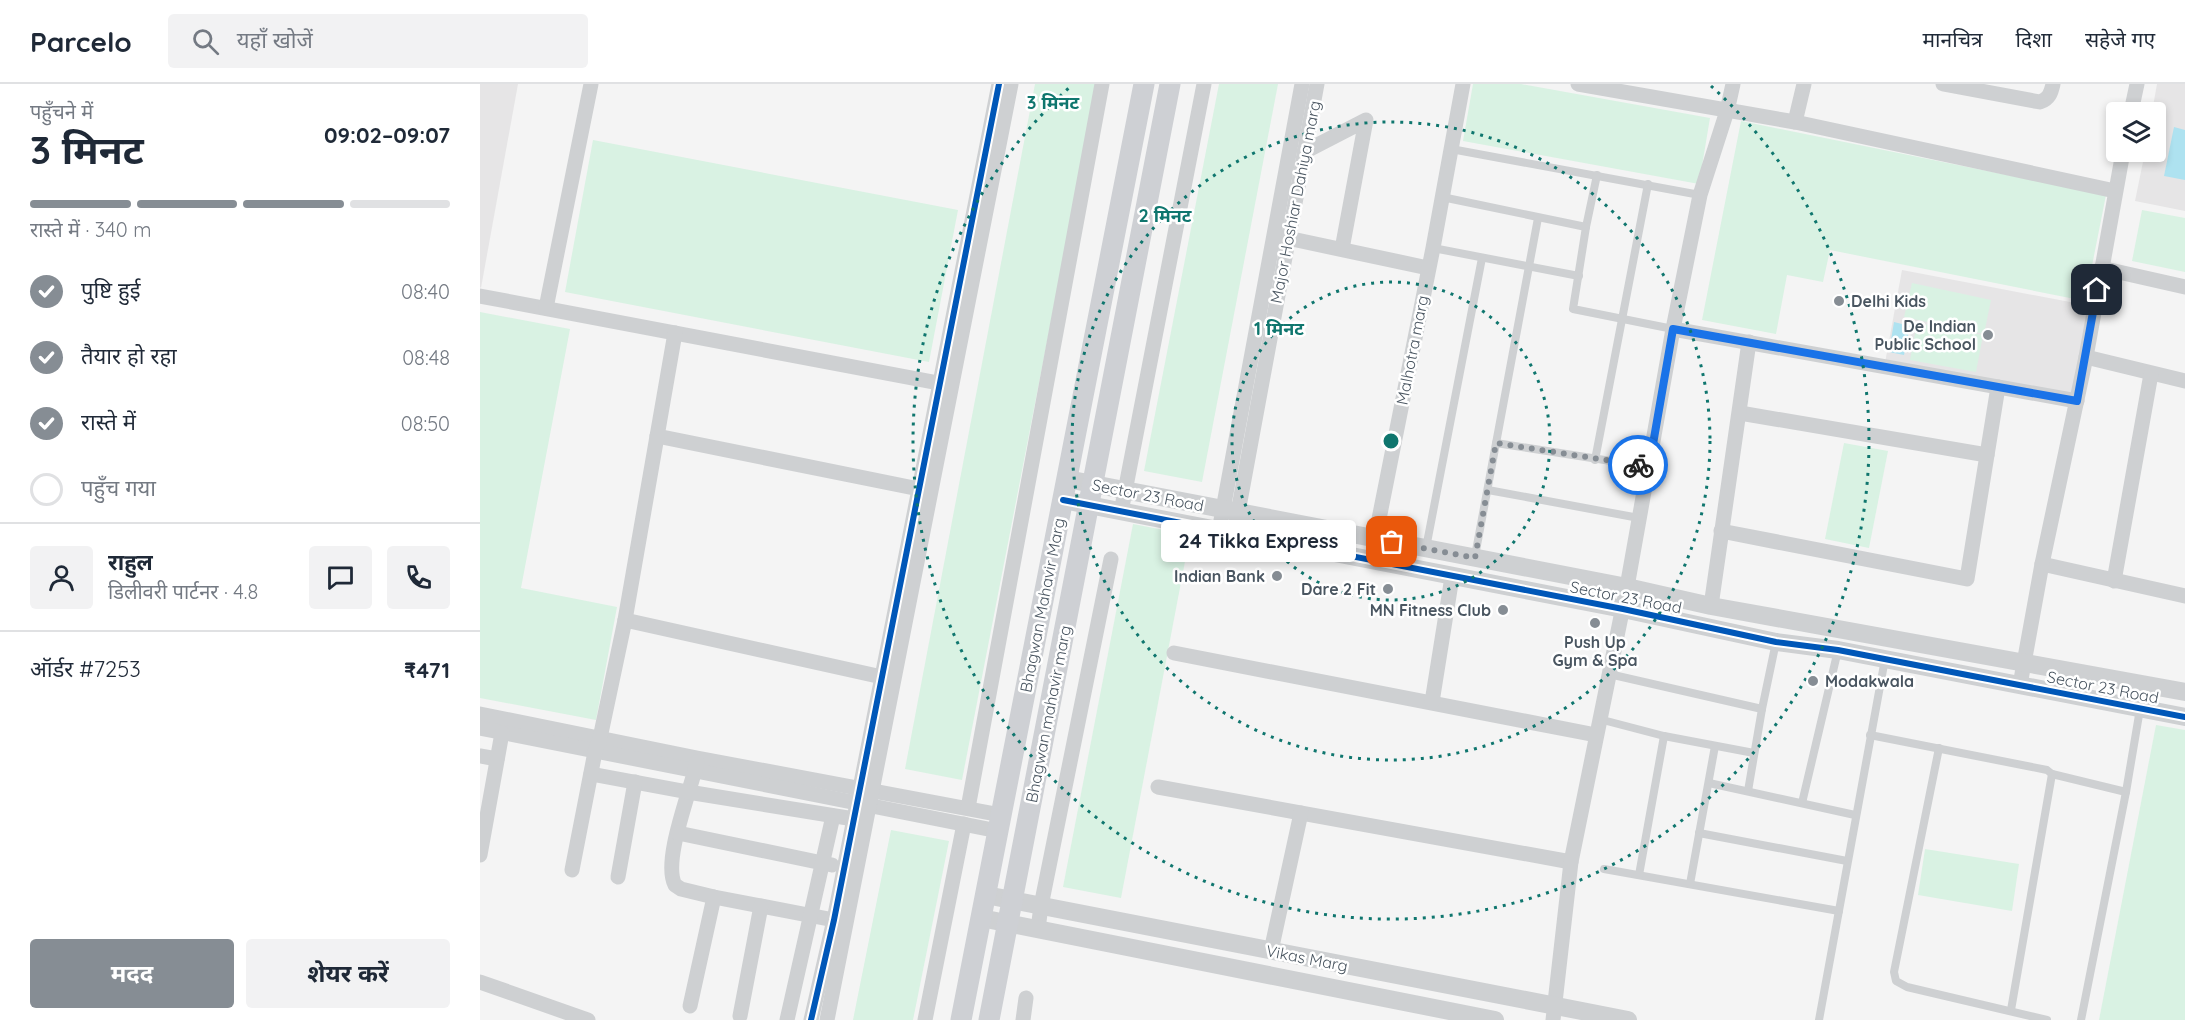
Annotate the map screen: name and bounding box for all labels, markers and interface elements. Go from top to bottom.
search box [168,14,588,68]
text: Parcelo [30,24,132,59]
icon: search [189,25,222,58]
text: यहाँ खोजें [237,26,313,54]
text: मानचित्र [1923,26,1983,52]
text: दिशा [2016,26,2052,52]
text: सहेजे गए [2085,26,2155,52]
text: 3 मिनट [1027,91,1080,114]
text: पहुँचने में [30,99,93,124]
street label: Major Hoshiar Dahiya marg [1266,99,1324,305]
map controls [2106,102,2166,162]
button: layers [2106,102,2166,162]
text: 09:02–09:07 [324,121,450,149]
text: 3 मिनट [30,125,144,174]
text: 2 मिनट [1138,204,1192,227]
text: रास्ते में · 340 m [30,217,151,242]
pin [2071,264,2122,315]
icon: home [2080,273,2113,306]
icon: check [30,275,63,308]
text: पुष्टि हुई [81,276,141,304]
text: 08:40 [401,279,450,304]
place label: Delhi Kids [1851,291,1926,311]
street label: Malhotra marg [1392,294,1432,406]
marker: Delhi Kids [1832,294,1846,308]
place label: De Indian Public School [1875,316,1976,354]
text: 1 मिनट [1254,317,1304,340]
marker: De Indian Public School [1981,328,1995,342]
icon: check [30,341,63,374]
text: तैयार हो रहा [81,342,177,370]
text: 08:48 [402,345,450,370]
icon: check [30,407,63,440]
text: रास्ते में [81,408,136,436]
text: 08:50 [401,411,450,436]
centre of rings [1381,431,1401,451]
courier [1608,435,1668,495]
icon: bike [1622,449,1655,482]
text: पहुँच गया [81,474,156,502]
street label: Sector 23 Road [1091,474,1205,516]
street label: Bhagwan Mahavir Marg [1015,516,1069,694]
pin [1366,516,1417,567]
callout: 24 Tikka Express [1161,521,1356,563]
icon: bag [1375,525,1408,558]
text: 24 Tikka Express [1179,528,1338,553]
button: person [30,546,93,609]
button: chat [309,546,372,609]
button: phone [387,546,450,609]
text: राहुल [108,548,153,576]
place label: Indian Bank [1174,566,1265,586]
marker: Indian Bank [1270,569,1284,583]
street label: Sector 23 Road [1569,576,1683,618]
text: डिलीवरी पार्टनर · 4.8 [108,579,258,604]
place label: Dare 2 Fit [1301,579,1376,599]
marker: Dare 2 Fit [1381,582,1395,596]
place label: MN Fitness Club [1370,600,1491,620]
marker: MN Fitness Club [1496,603,1510,617]
marker: Push Up Gym & Spa [1588,616,1602,630]
street label: Bhagwan mahavir marg [1021,624,1075,804]
place label: Push Up Gym & Spa [1552,632,1638,670]
text: ऑर्डर #7253 [30,655,141,683]
text: ₹471 [404,656,450,684]
street label: Sector 23 Road [2046,666,2160,708]
place label: Modakwala [1825,671,1914,691]
marker: Modakwala [1806,674,1820,688]
button: मदद [30,939,234,1008]
button: शेयर करें [246,939,450,1008]
street label: Vikas Marg [1264,940,1350,976]

